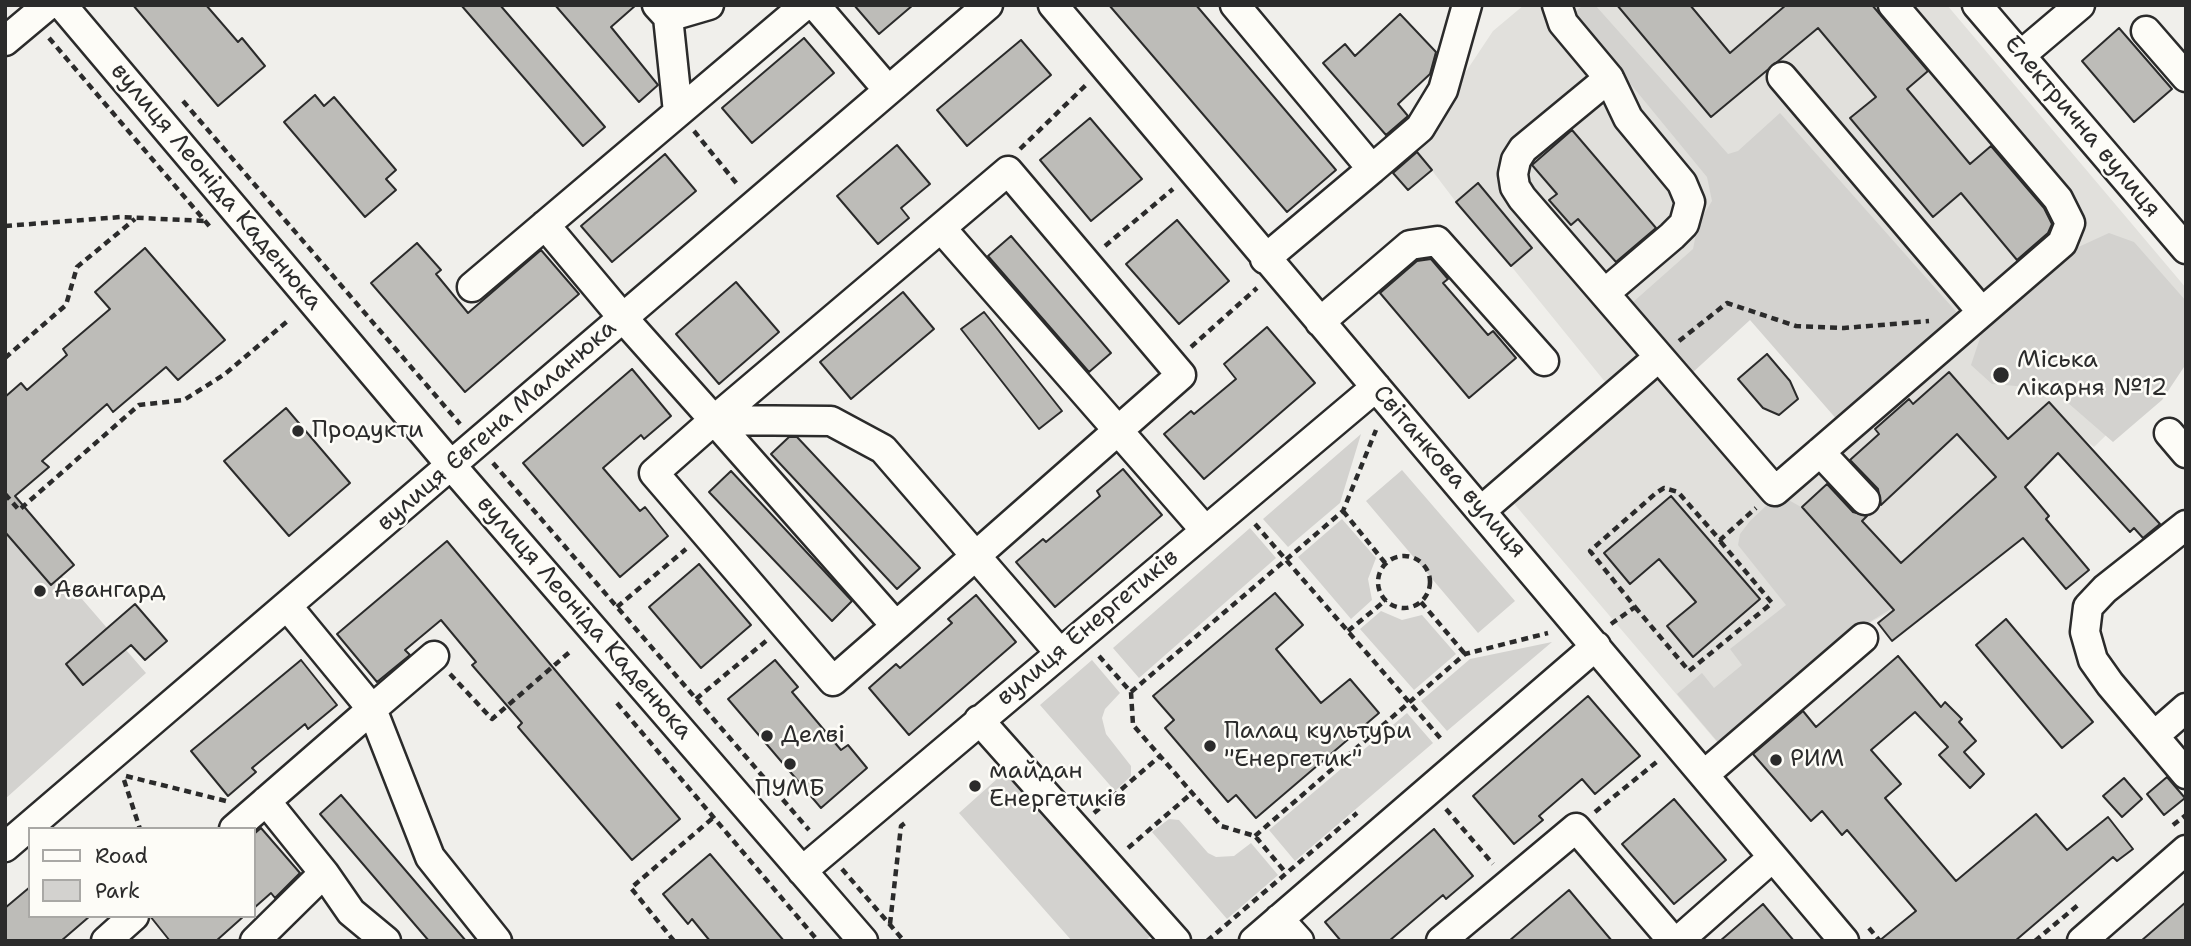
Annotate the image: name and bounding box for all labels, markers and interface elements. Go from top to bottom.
street label: Електрична вулиця [1998,30,2166,224]
street label: вулиця Леоніда Каденюка [104,57,328,317]
street label: вулиця Євгена Маланюка [371,314,623,538]
place label: Міська лікарня №12 [2017,347,2168,403]
marker: Міська лікарня №12 [1991,365,2011,385]
street label: Світанкова вулиця [1366,380,1532,564]
place label: Продукти [312,417,424,445]
marker: Продукти [290,423,306,439]
street label: вулиця Леоніда Каденюка [470,490,698,746]
street label: вулиця Енергетиків [991,543,1185,713]
place label: Авангард [54,577,166,605]
marker: Авангард [32,583,48,599]
place label: Палац культури "Енергетик" [1224,718,1412,774]
place label: Делві [781,722,845,750]
marker: Делві [759,728,775,744]
marker: Палац культури "Енергетик" [1202,738,1218,754]
place label: РИМ [1790,746,1844,774]
marker: РИМ [1768,752,1784,768]
marker: ПУМБ [782,756,798,772]
place label: майдан Енергетиків [989,758,1126,814]
place label: ПУМБ [755,776,825,804]
marker: майдан Енергетиків [967,778,983,794]
legend [28,827,256,918]
text: Road [95,842,148,870]
text: Park [95,877,140,905]

